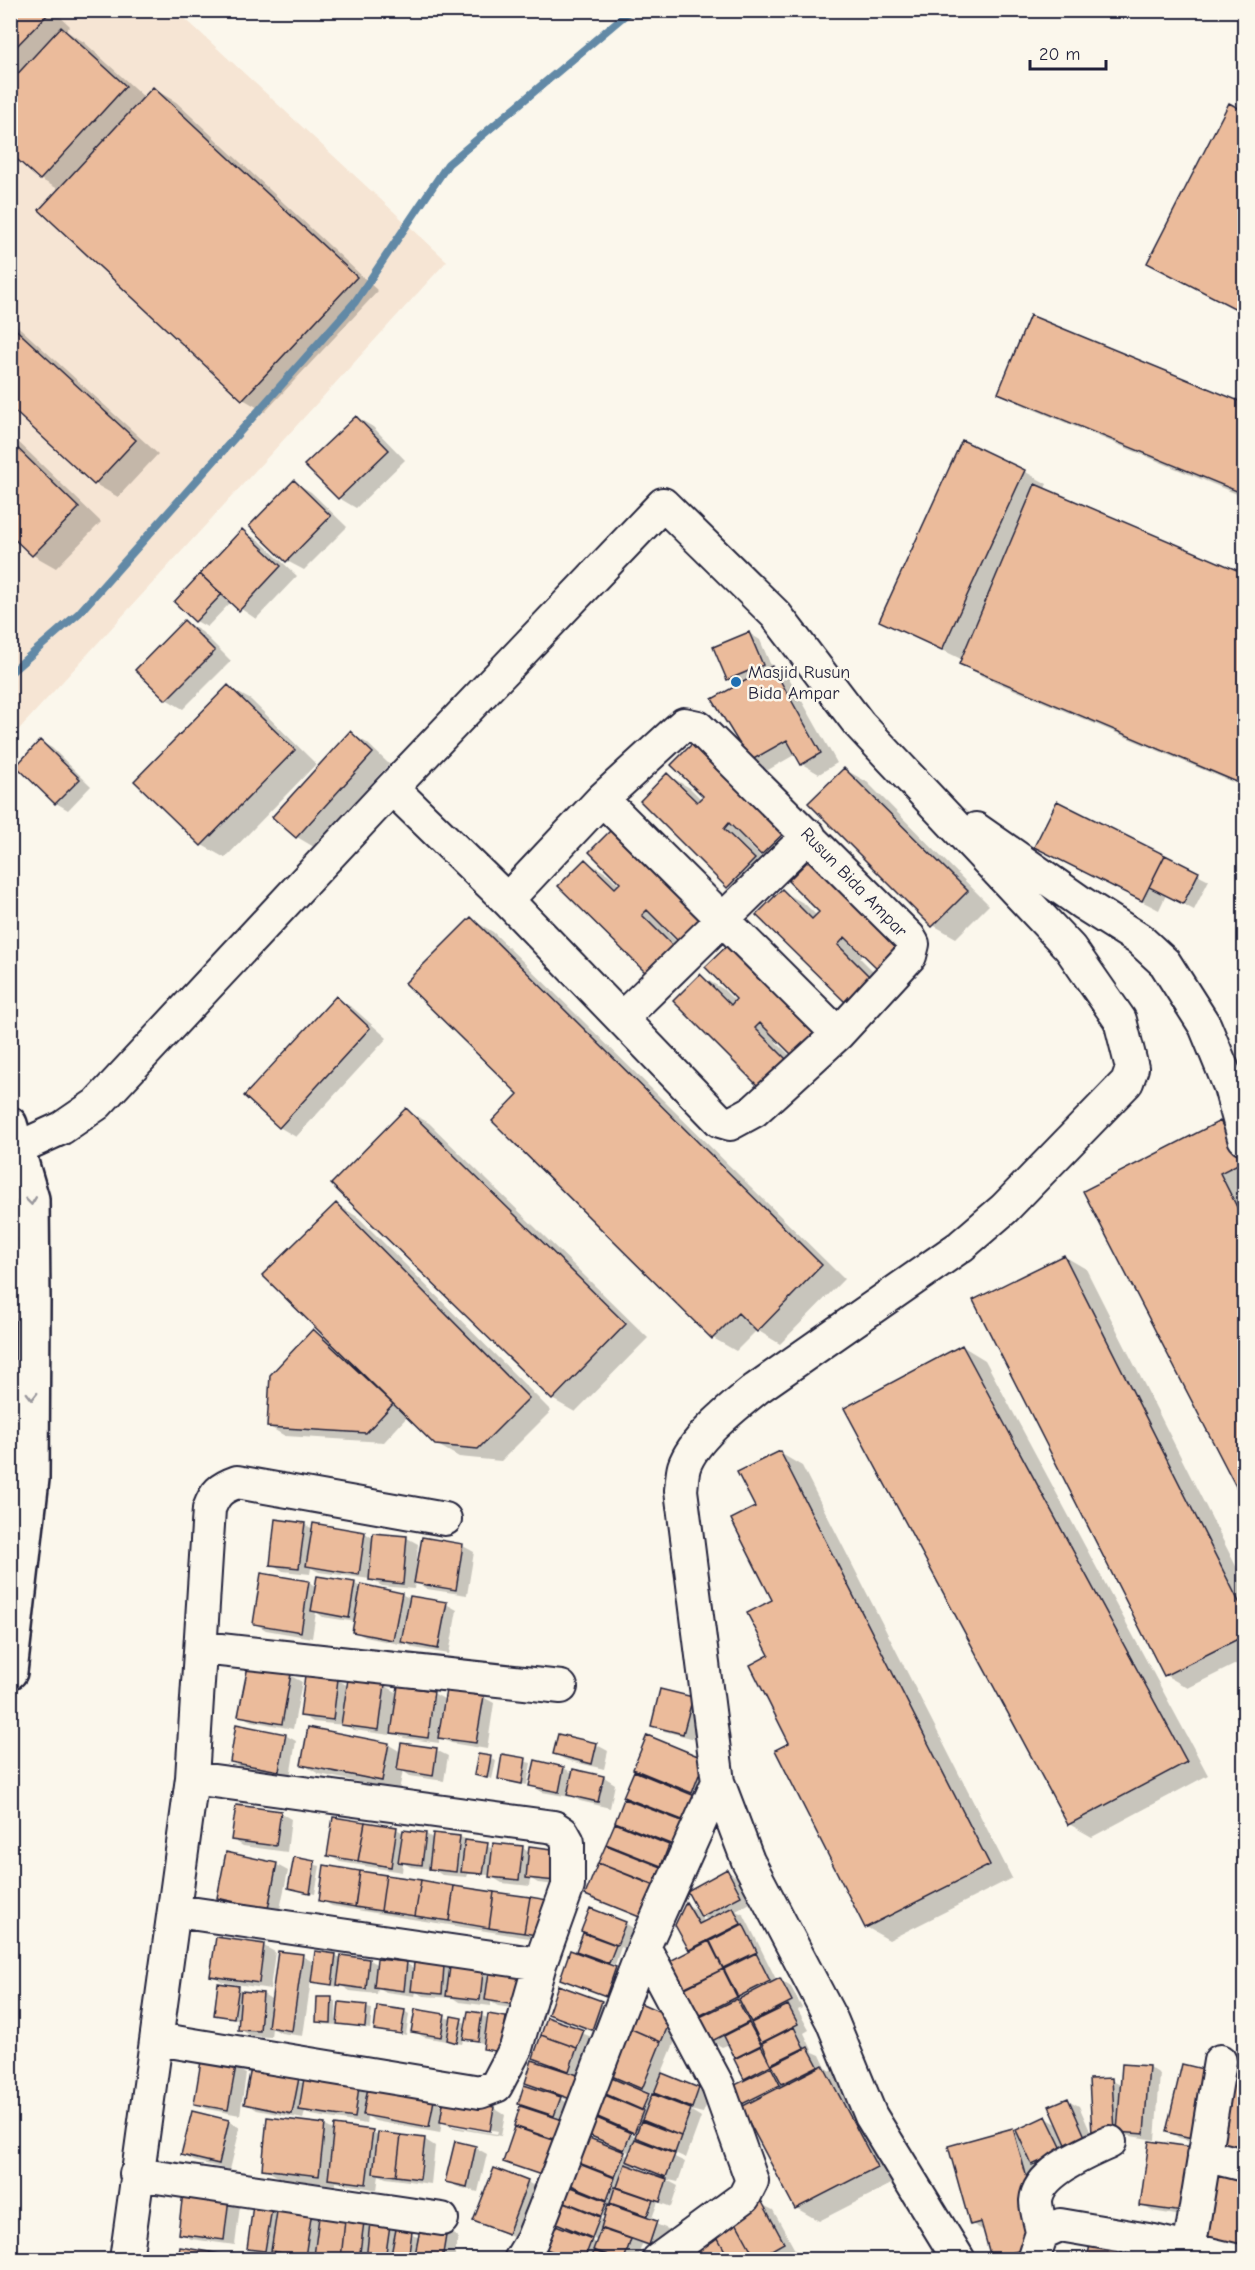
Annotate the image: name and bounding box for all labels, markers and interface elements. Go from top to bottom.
scale bar [1030,33,1106,71]
text: 20 m [1039,44,1080,65]
place label: Masjid Rusun Bida Ampar [748,662,850,704]
marker: Masjid Rusun Bida Ampar [729,675,743,689]
street label: Rusun Bida Ampar [796,823,912,942]
one-way arrow [24,1196,37,1205]
one-way arrow [26,1391,38,1400]

